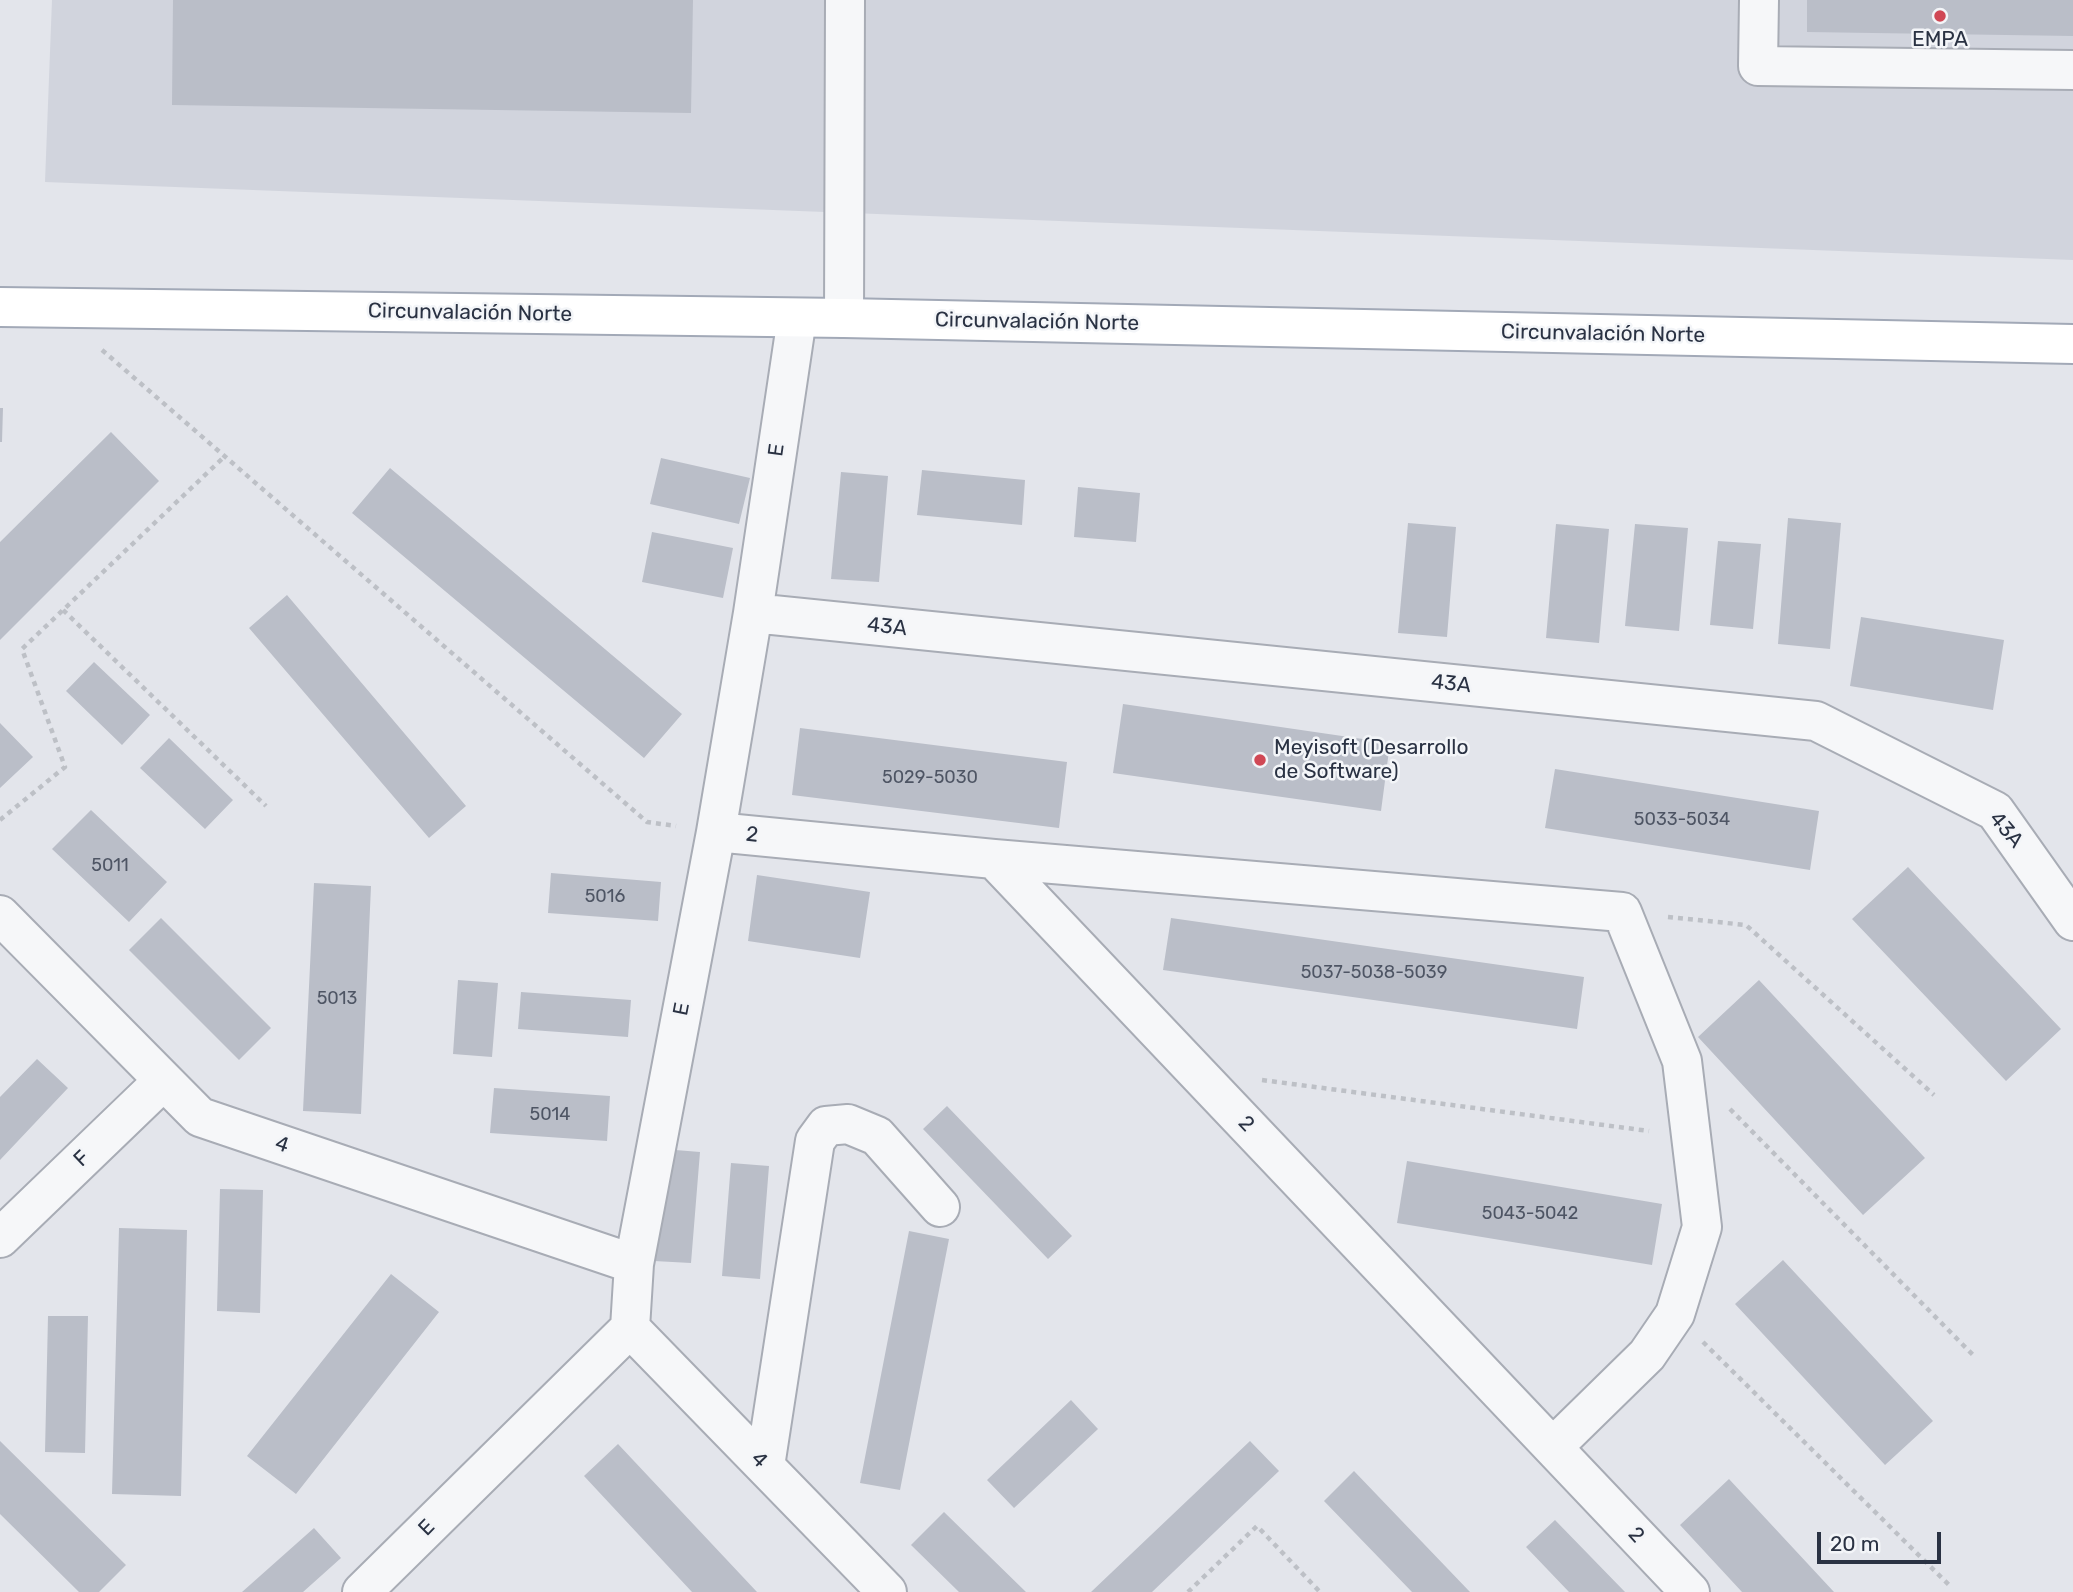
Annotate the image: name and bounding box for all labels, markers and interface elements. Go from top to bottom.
marker: EMPA [1932,8,1948,24]
place label: EMPA [1912,27,1968,53]
street label: Circunvalación Norte [368,299,572,327]
street label: Circunvalación Norte [935,308,1139,336]
street label: Circunvalación Norte [1501,320,1705,348]
street label: E [764,442,790,458]
street label: 43A [866,612,908,642]
street label: 43A [1430,669,1472,699]
place label: Meyisoft (Desarrollo de Software) [1274,735,1468,785]
marker: Meyisoft (Desarrollo de Software) [1252,752,1268,768]
house number: 5029-5030 [882,767,978,789]
street label: 43A [1984,807,2028,853]
house number: 5033-5034 [1634,809,1730,831]
street label: 2 [745,822,759,848]
house number: 5011 [91,855,129,877]
house number: 5016 [585,886,625,908]
house number: 5037-5038-5039 [1301,962,1447,984]
house number: 5013 [317,988,357,1010]
street label: E [668,1000,696,1018]
house number: 5014 [529,1104,571,1126]
street label: 2 [1233,1111,1259,1137]
street label: 4 [272,1131,292,1159]
street label: F [69,1146,95,1172]
house number: 5043-5042 [1482,1203,1578,1225]
street label: 4 [745,1447,773,1473]
street label: E [414,1515,440,1541]
scale bar [1821,1518,1945,1562]
street label: 2 [1623,1522,1649,1548]
text: 20 m [1830,1531,1879,1556]

